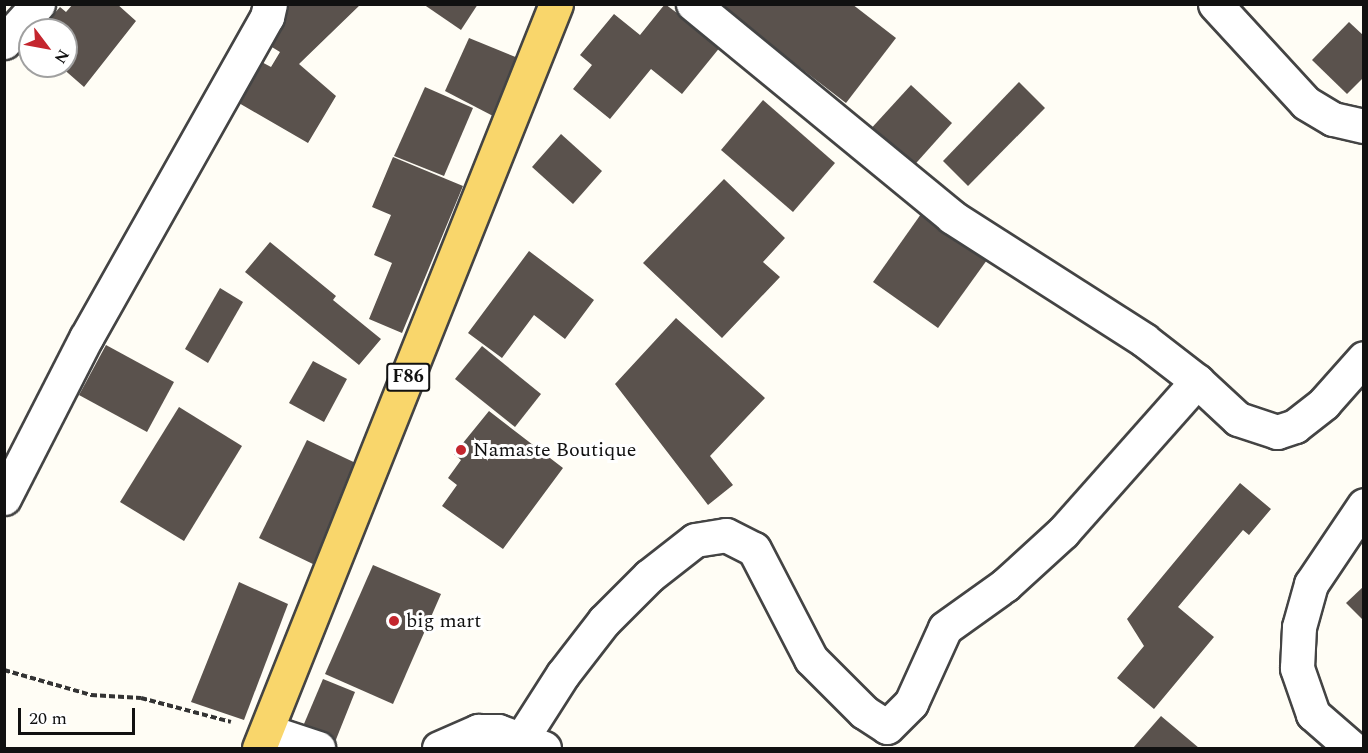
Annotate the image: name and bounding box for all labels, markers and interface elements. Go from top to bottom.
north arrow [18,18,78,78]
text: N [48,45,75,68]
road number: F86 [386,362,430,392]
place label: Namaste Boutique [473,438,636,462]
marker: Namaste Boutique [454,443,468,457]
place label: big mart [406,609,481,633]
marker: big mart [387,614,401,628]
scale bar [21,696,138,734]
text: 20 m [29,705,67,732]

